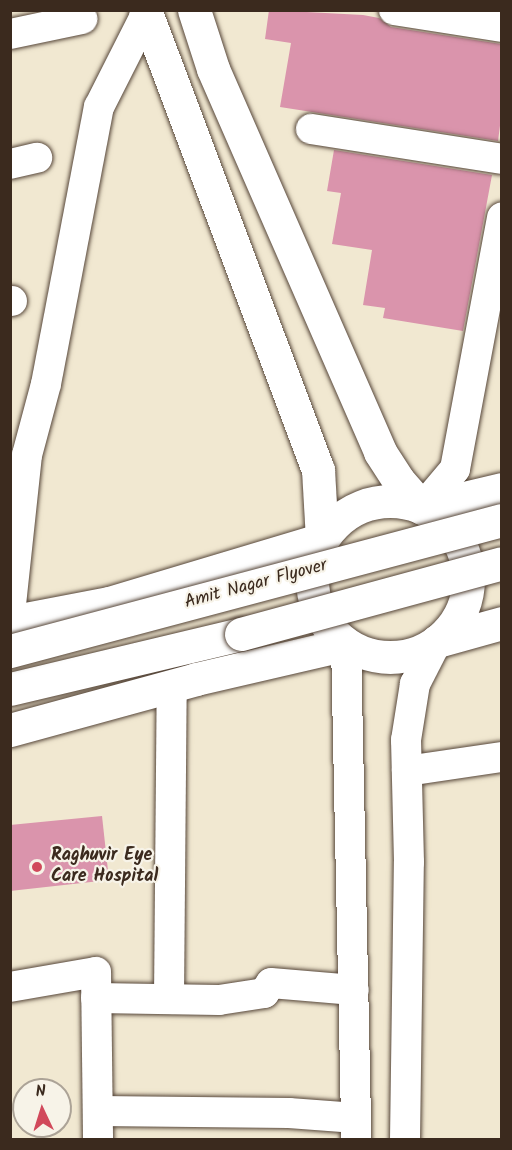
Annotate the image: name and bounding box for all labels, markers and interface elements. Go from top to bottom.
street label: Amit Nagar Flyover [182,556,330,614]
place label: Raghuvir Eye Care Hospital [51,846,158,888]
marker: Raghuvir Eye Care Hospital [28,858,46,876]
north arrow [12,1078,72,1138]
text: N [35,1079,47,1104]

